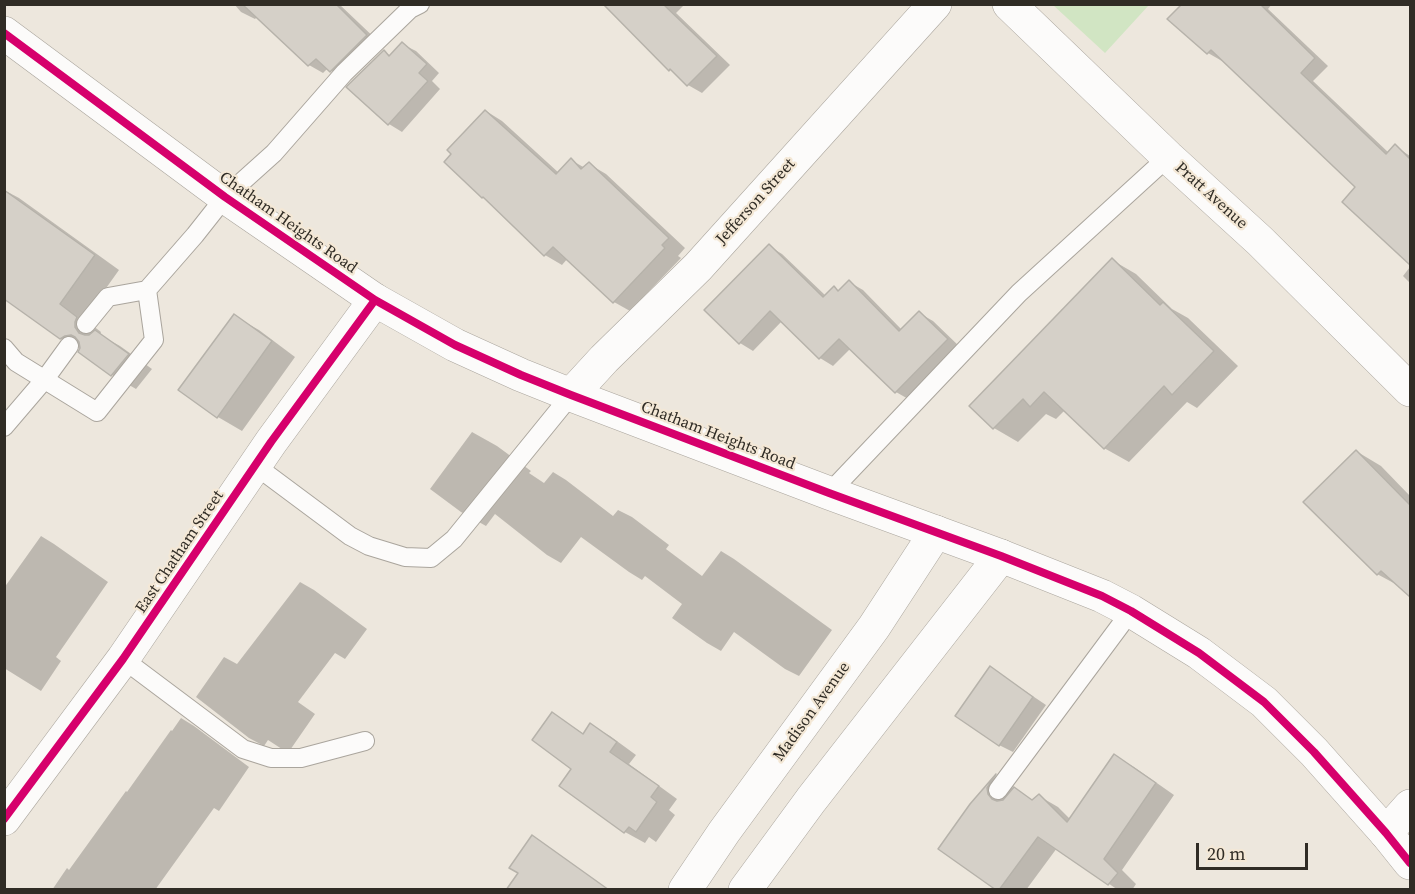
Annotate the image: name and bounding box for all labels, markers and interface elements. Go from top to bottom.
street label: Jefferson Street [712,155,800,249]
street label: Pratt Avenue [1171,158,1251,234]
street label: Chatham Heights Road [215,168,361,278]
street label: Chatham Heights Road [638,398,798,474]
street label: East Chatham Street [132,487,228,617]
street label: Madison Avenue [770,659,854,765]
scale bar [1199,831,1312,869]
text: 20 m [1207,841,1245,866]

